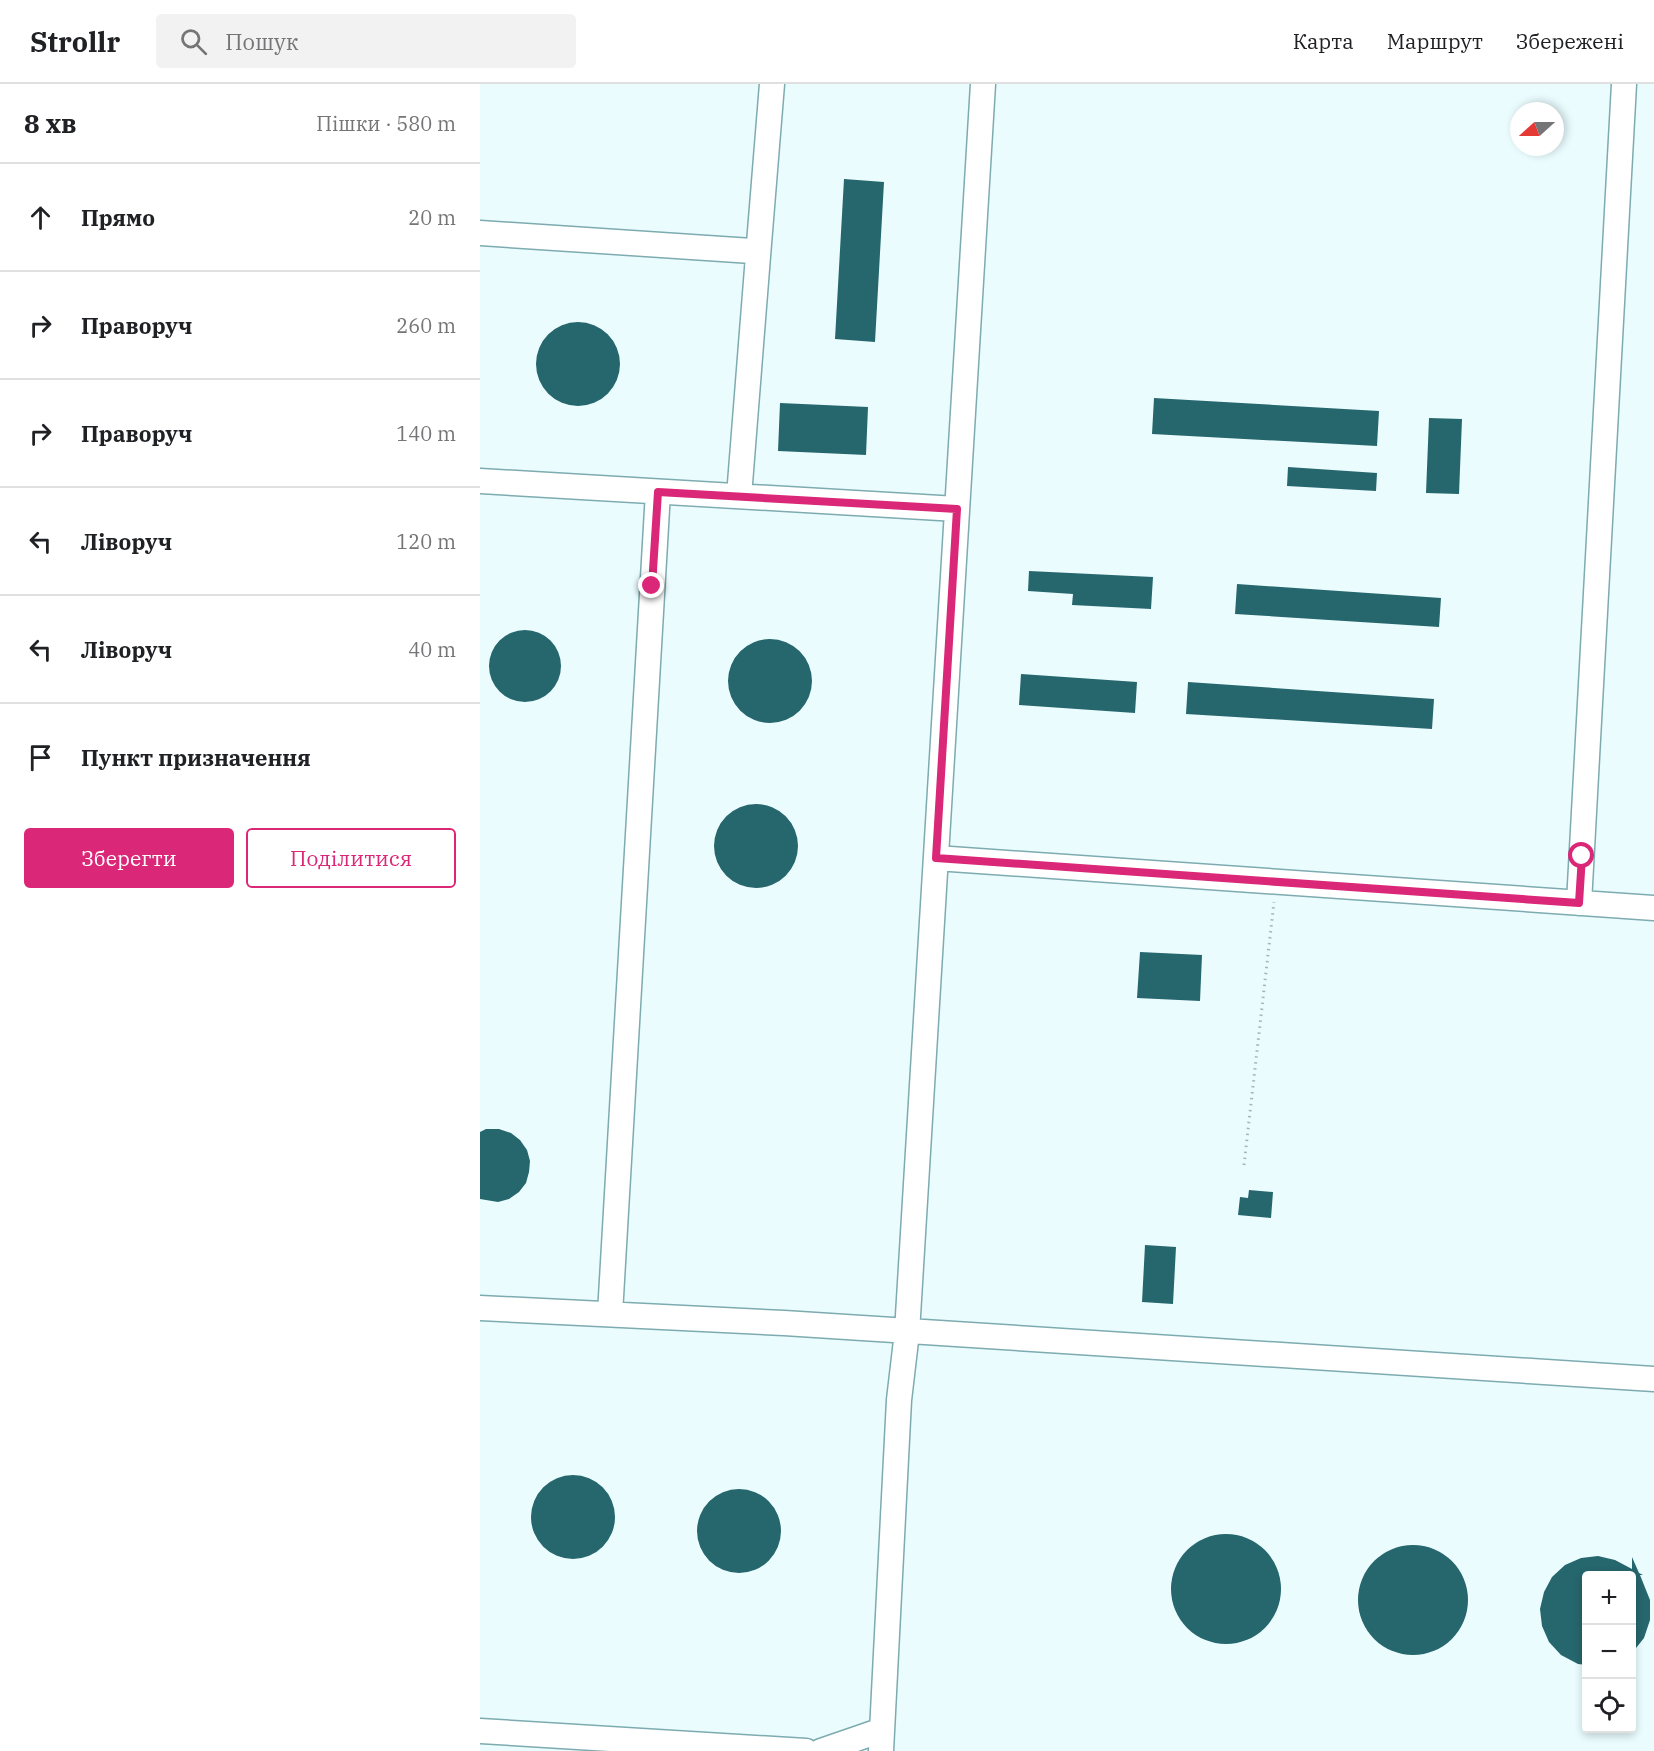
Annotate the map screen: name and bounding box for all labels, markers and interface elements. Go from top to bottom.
search box [156,14,576,68]
text: Strollr [30,23,120,60]
icon: search [177,25,210,58]
text: Пошук [225,27,299,56]
text: Карта [1293,27,1354,55]
text: Маршрут [1387,27,1483,55]
text: Збережені [1516,27,1624,55]
north arrow [1510,102,1564,156]
text: 8 хв [24,106,77,140]
text: Пішки · 580 m [316,110,456,137]
icon: ahead [24,201,57,234]
text: Прямо [81,203,155,232]
text: 20 m [408,204,456,231]
icon: right [24,309,57,342]
text: Праворуч [81,311,192,340]
text: 260 m [396,312,456,339]
icon: right [24,417,57,450]
text: Праворуч [81,419,192,448]
text: 140 m [396,420,456,447]
icon: left [24,525,57,558]
text: Ліворуч [81,527,172,556]
text: 120 m [396,528,456,555]
route end [638,572,664,598]
icon: left [24,633,57,666]
text: Ліворуч [81,635,172,664]
text: 40 m [408,636,456,663]
icon: arrive [24,741,57,774]
text: Пункт призначення [81,743,311,772]
button: Зберегти [24,828,234,888]
button: Поділитися [246,828,456,888]
route start [1568,842,1594,868]
map controls [1582,1571,1636,1733]
button: + [1582,1571,1636,1625]
button: − [1582,1625,1636,1679]
button: locate [1582,1679,1636,1733]

